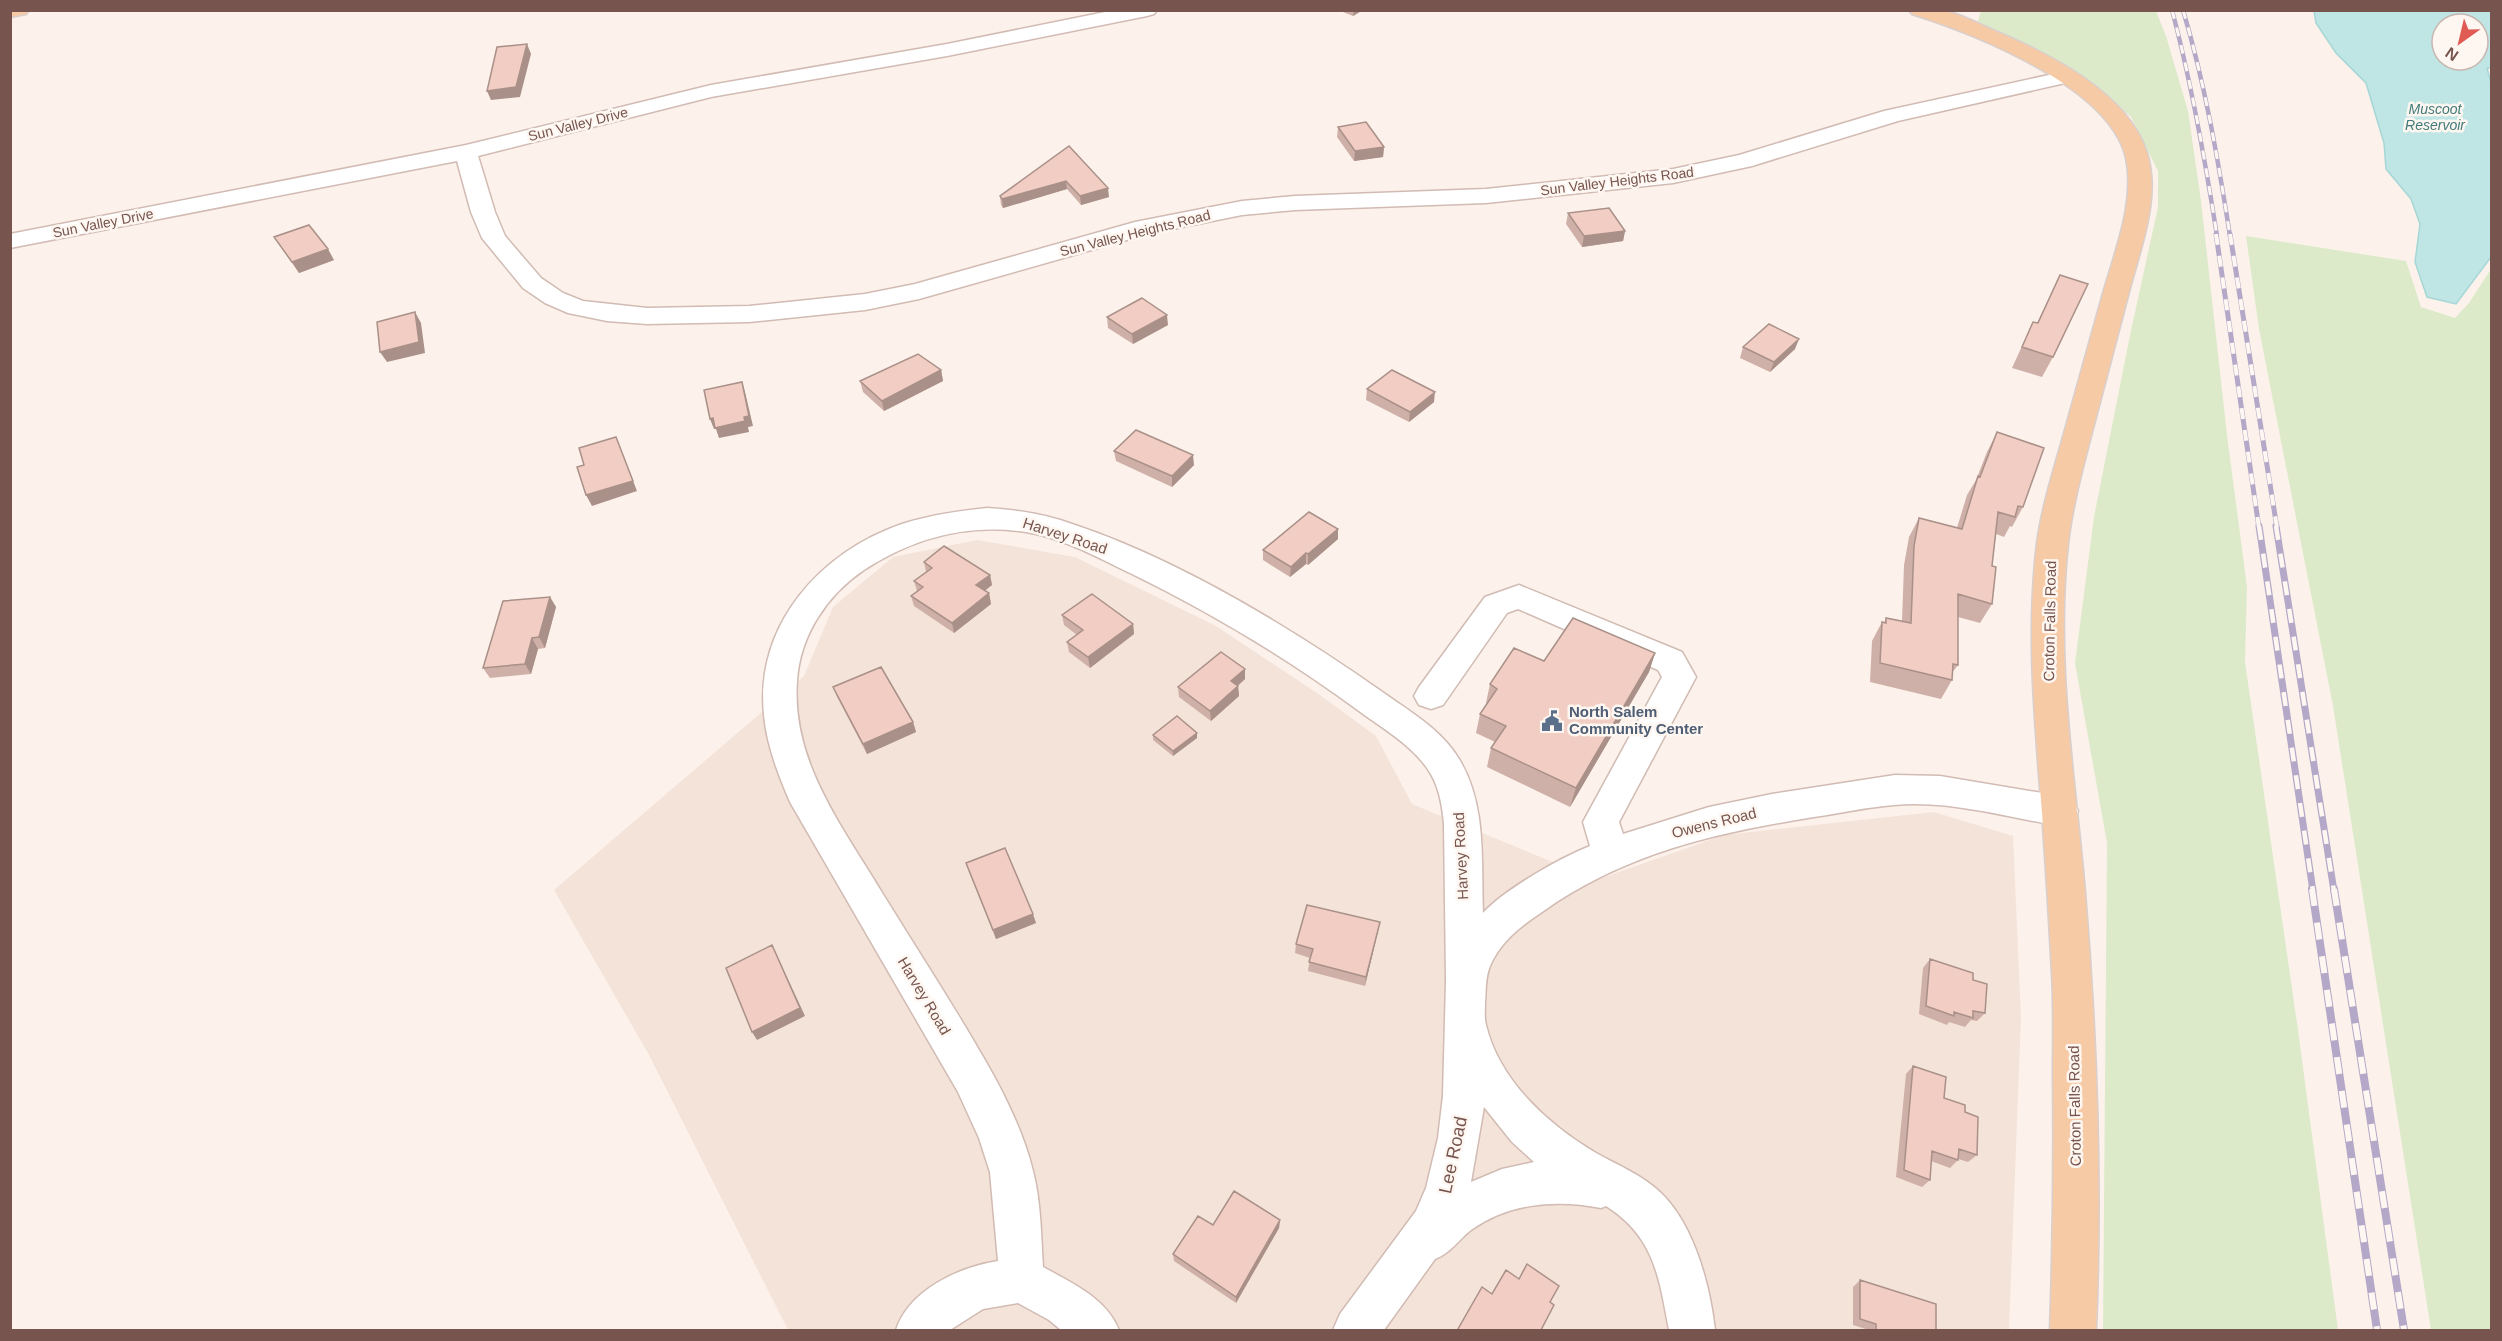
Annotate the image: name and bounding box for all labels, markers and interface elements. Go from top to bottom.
north arrow [2430,12,2490,72]
text: N [2442,44,2461,64]
water label: Muscoot Reservoir [2405,101,2466,133]
street label: Sun Valley Drive [526,104,630,144]
street label: Sun Valley Heights Road [1539,164,1695,198]
street label: Sun Valley Drive [51,205,155,241]
street label: Sun Valley Heights Road [1058,207,1212,259]
street label: Harvey Road [1021,514,1109,557]
street label: Croton Falls Road [2040,560,2059,682]
place label: North Salem Community Center [1569,703,1703,737]
public building icon: North Salem Community Center [1540,709,1564,733]
street label: Owens Road [1670,804,1758,841]
street label: Harvey Road [1450,812,1471,900]
street label: Harvey Road [895,954,954,1038]
street label: Croton Falls Road [2065,1045,2084,1167]
street label: Lee Road [1435,1115,1471,1195]

